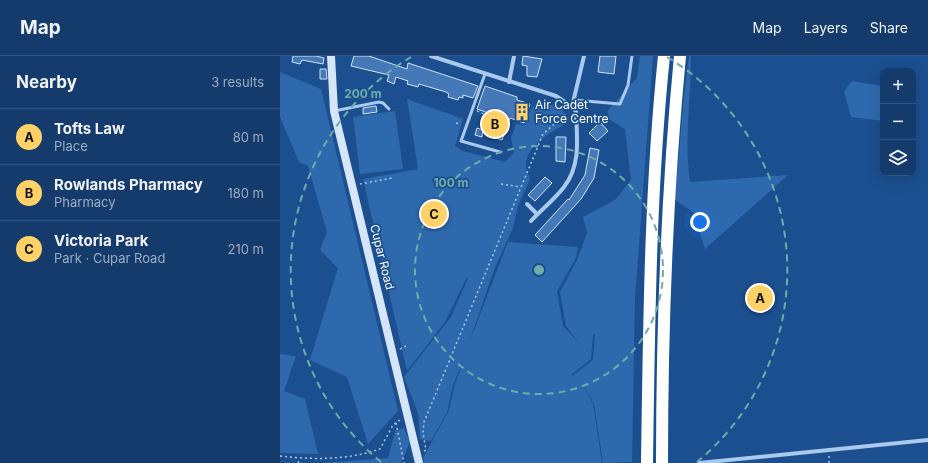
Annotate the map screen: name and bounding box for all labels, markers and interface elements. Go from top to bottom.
text: Map [20,16,61,39]
text: Map [753,19,782,36]
text: Layers [804,19,848,36]
text: Share [870,19,908,36]
map controls [880,68,916,176]
button: + [880,68,916,104]
text: Nearby [16,72,77,92]
text: 3 results [211,74,264,90]
text: 200 m [344,86,382,101]
place label: Air Cadet Force Centre [535,97,608,126]
building icon: Air Cadet Force Centre [512,102,532,122]
button: − [880,104,916,140]
pin: B [482,109,508,139]
text: Tofts Law [54,119,125,138]
text: A [24,129,34,145]
text: 80 m [233,129,264,145]
text: Place [54,138,88,154]
button: layers [880,140,916,176]
text: Rowlands Pharmacy [54,175,203,194]
text: 100 m [433,175,469,190]
text: B [25,185,33,201]
text: 180 m [227,185,264,201]
text: Pharmacy [54,194,116,210]
pin: C [421,199,447,229]
your location [690,212,710,232]
street label: Cupar Road [367,223,398,291]
text: Victoria Park [54,231,148,250]
text: C [24,241,34,257]
text: 210 m [228,241,264,257]
text: Park · Cupar Road [54,250,165,266]
centre of rings [532,263,546,277]
pin: A [747,283,773,313]

